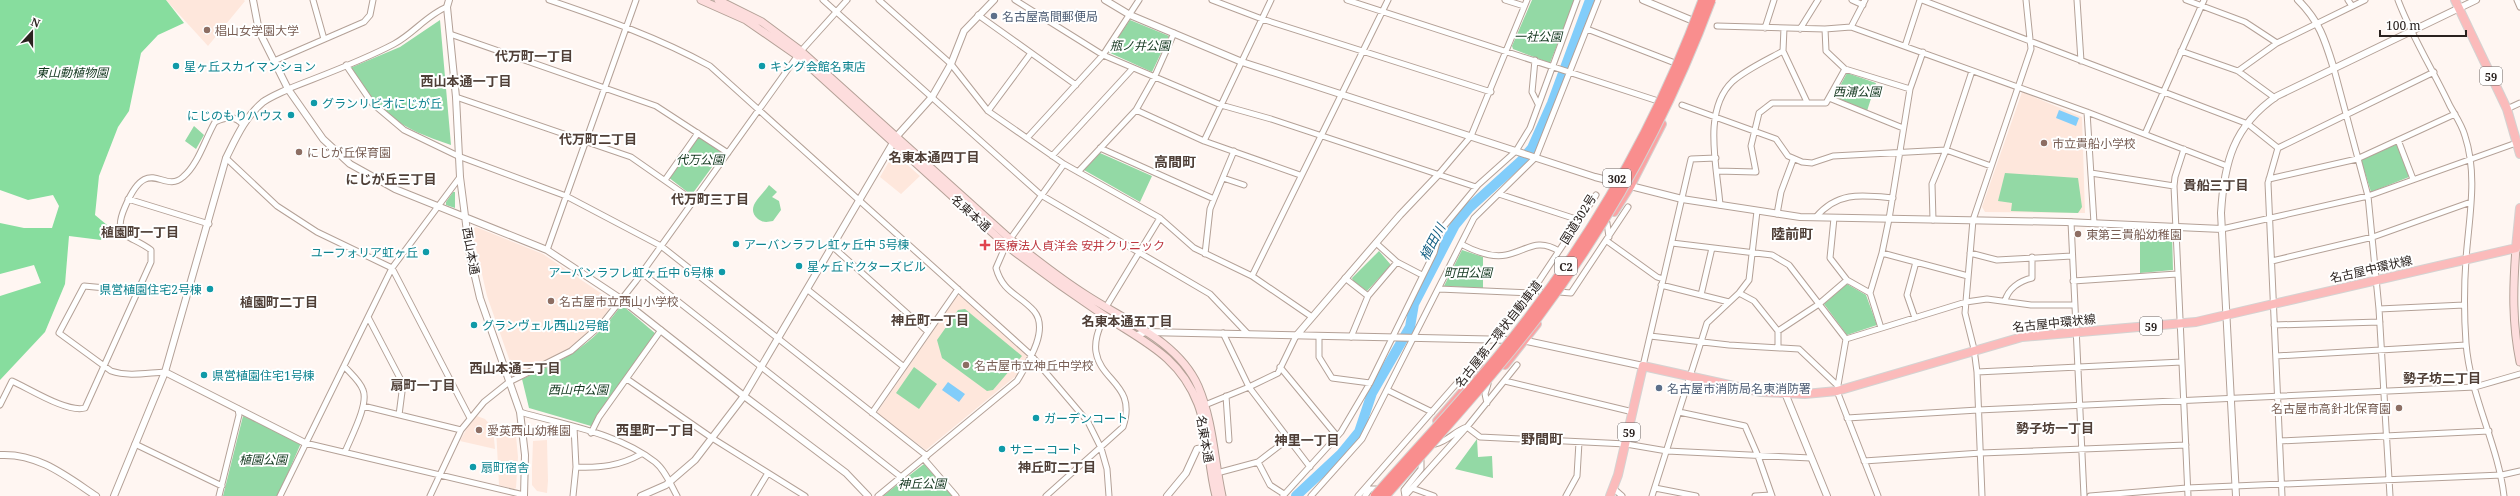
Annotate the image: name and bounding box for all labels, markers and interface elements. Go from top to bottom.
place label: 名古屋高間郵便局 [1002,8,1098,25]
marker: 名古屋高間郵便局 [989,11,999,21]
north arrow [12,12,52,52]
scale bar [2380,12,2466,38]
text: N [29,14,43,31]
text: 100 m [2386,17,2421,34]
place label: 椙山女学園大学 [215,22,299,39]
marker: 椙山女学園大学 [202,25,212,35]
park label: 一社公園 [1514,28,1564,45]
park label: 瓶ノ井公園 [1110,37,1172,54]
district label: 代万町一丁目 [495,47,573,65]
place label: 星ヶ丘スカイマンション [184,58,316,75]
place label: キング会館名東店 [770,58,866,75]
marker: 星ヶ丘スカイマンション [171,61,181,71]
marker: キング会館名東店 [757,61,767,71]
park label: 東山動植物園 [36,64,110,81]
road number: 59 [2480,67,2502,85]
district label: 西山本通一丁目 [420,72,512,90]
park label: 西浦公園 [1833,83,1883,100]
place label: グランリビオにじが丘 [322,95,442,112]
marker: グランリビオにじが丘 [309,98,319,108]
place label: にじのもりハウス [187,107,283,124]
marker: にじのもりハウス [286,110,296,120]
district label: 代万町二丁目 [559,130,637,148]
place label: 市立貴船小学校 [2052,135,2136,152]
marker: 市立貴船小学校 [2039,138,2049,148]
place label: にじが丘保育園 [307,144,391,161]
marker: にじが丘保育園 [294,147,304,157]
district label: 名東本通四丁目 [888,148,980,166]
park label: 代万公園 [676,151,726,168]
district label: 高間町 [1154,152,1196,171]
road number: 302 [1603,169,1631,187]
district label: にじが丘三丁目 [345,170,437,188]
district label: 貴船三丁目 [2183,176,2249,194]
district label: 代万町三丁目 [671,190,749,208]
street label: 名東本通 [947,191,995,235]
street label: 国道302号 [1556,191,1600,247]
water label: 植田川 [1415,219,1450,263]
district label: 植園町一丁目 [101,223,179,241]
district label: 陸前町 [1771,224,1813,243]
street label: 西山本通 [458,226,484,276]
place label: 東第三貴船幼稚園 [2086,226,2182,243]
marker: 東第三貴船幼稚園 [2073,229,2083,239]
place label: アーバンラフレ虹ヶ丘中 5号棟 [744,236,910,253]
place label: 医療法人貞洋会 安井クリニック [994,237,1165,254]
marker: アーバンラフレ虹ヶ丘中 5号棟 [731,239,741,249]
marker: 医療法人貞洋会 安井クリニック [979,239,991,251]
place label: ユーフォリア虹ヶ丘 [311,244,418,261]
marker: ユーフォリア虹ヶ丘 [421,247,431,257]
street label: 名古屋中環状線 [2328,251,2414,287]
road number: C2 [1555,257,1577,275]
place label: 星ヶ丘ドクターズビル [807,258,926,275]
marker: 星ヶ丘ドクターズビル [794,261,804,271]
place label: アーバンラフレ虹ヶ丘中 6号棟 [548,264,714,281]
park label: 町田公園 [1444,264,1494,281]
marker: アーバンラフレ虹ヶ丘中 6号棟 [717,267,727,277]
street label: 名古屋第二環状自動車道 [1451,277,1545,391]
place label: 県営植園住宅2号棟 [99,281,202,298]
marker: 県営植園住宅2号棟 [205,284,215,294]
district label: 植園町二丁目 [240,293,318,311]
place label: 名古屋市立西山小学校 [559,293,679,310]
marker: 名古屋市立西山小学校 [546,296,556,306]
street label: 名古屋中環状線 [2011,310,2097,336]
district label: 神丘町一丁目 [891,311,969,329]
district label: 名東本通五丁目 [1081,312,1173,330]
place label: グランヴェル西山2号館 [482,317,609,334]
road number: 59 [2140,317,2162,335]
marker: グランヴェル西山2号館 [469,320,479,330]
place label: 名古屋市立神丘中学校 [974,357,1094,374]
district label: 西山本通二丁目 [469,359,561,377]
marker: 名古屋市立神丘中学校 [961,360,971,370]
place label: 県営植園住宅1号棟 [212,367,315,384]
district label: 勢子坊二丁目 [2403,369,2481,387]
marker: 県営植園住宅1号棟 [199,370,209,380]
district label: 扇町一丁目 [390,376,456,394]
place label: 名古屋市消防局名東消防署 [1667,380,1811,397]
park label: 西山中公園 [548,381,610,398]
marker: 名古屋市消防局名東消防署 [1654,383,1664,393]
place label: 名古屋市高針北保育園 [2271,400,2391,417]
marker: 名古屋市高針北保育園 [2394,403,2404,413]
place label: ガーデンコート [1044,410,1128,427]
marker: ガーデンコート [1031,413,1041,423]
street label: 名東本通 [1192,414,1218,464]
district label: 勢子坊一丁目 [2016,419,2094,437]
district label: 西里町一丁目 [616,421,694,439]
place label: 愛英西山幼稚園 [487,422,571,439]
road number: 59 [1618,423,1640,441]
marker: 愛英西山幼稚園 [474,425,484,435]
district label: 野間町 [1521,429,1563,448]
district label: 神里一丁目 [1274,431,1340,449]
place label: サニーコート [1010,441,1082,458]
marker: サニーコート [997,444,1007,454]
park label: 植園公園 [239,451,289,468]
district label: 神丘町二丁目 [1018,458,1096,476]
place label: 扇町宿舎 [481,459,529,476]
marker: 扇町宿舎 [468,462,478,472]
park label: 神丘公園 [898,475,948,492]

